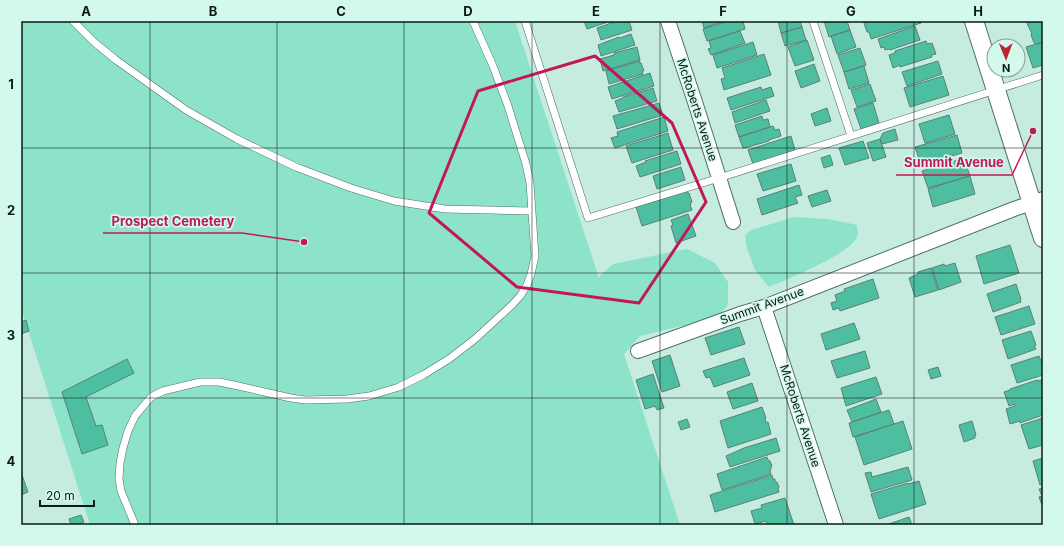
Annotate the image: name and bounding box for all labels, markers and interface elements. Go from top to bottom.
text: A [81,3,91,19]
text: B [209,3,218,19]
text: C [336,3,346,19]
text: D [463,3,473,19]
text: E [592,3,600,19]
text: F [719,3,727,19]
text: G [846,3,856,19]
text: H [973,3,983,19]
north arrow [986,38,1026,78]
street label: McRoberts Avenue [674,57,721,163]
text: N [1002,61,1010,75]
text: 1 [8,76,14,92]
callout: Summit Avenue [896,150,1012,175]
text: Summit Avenue [904,154,1004,170]
text: 2 [7,202,15,218]
callout: Prospect Cemetery [103,208,242,233]
text: Prospect Cemetery [112,213,235,229]
street label: Summit Avenue [718,283,806,328]
text: 3 [7,327,15,343]
street label: McRoberts Avenue [777,363,824,469]
text: 4 [7,453,16,469]
scale bar [40,482,94,508]
text: 20 m [46,488,75,503]

